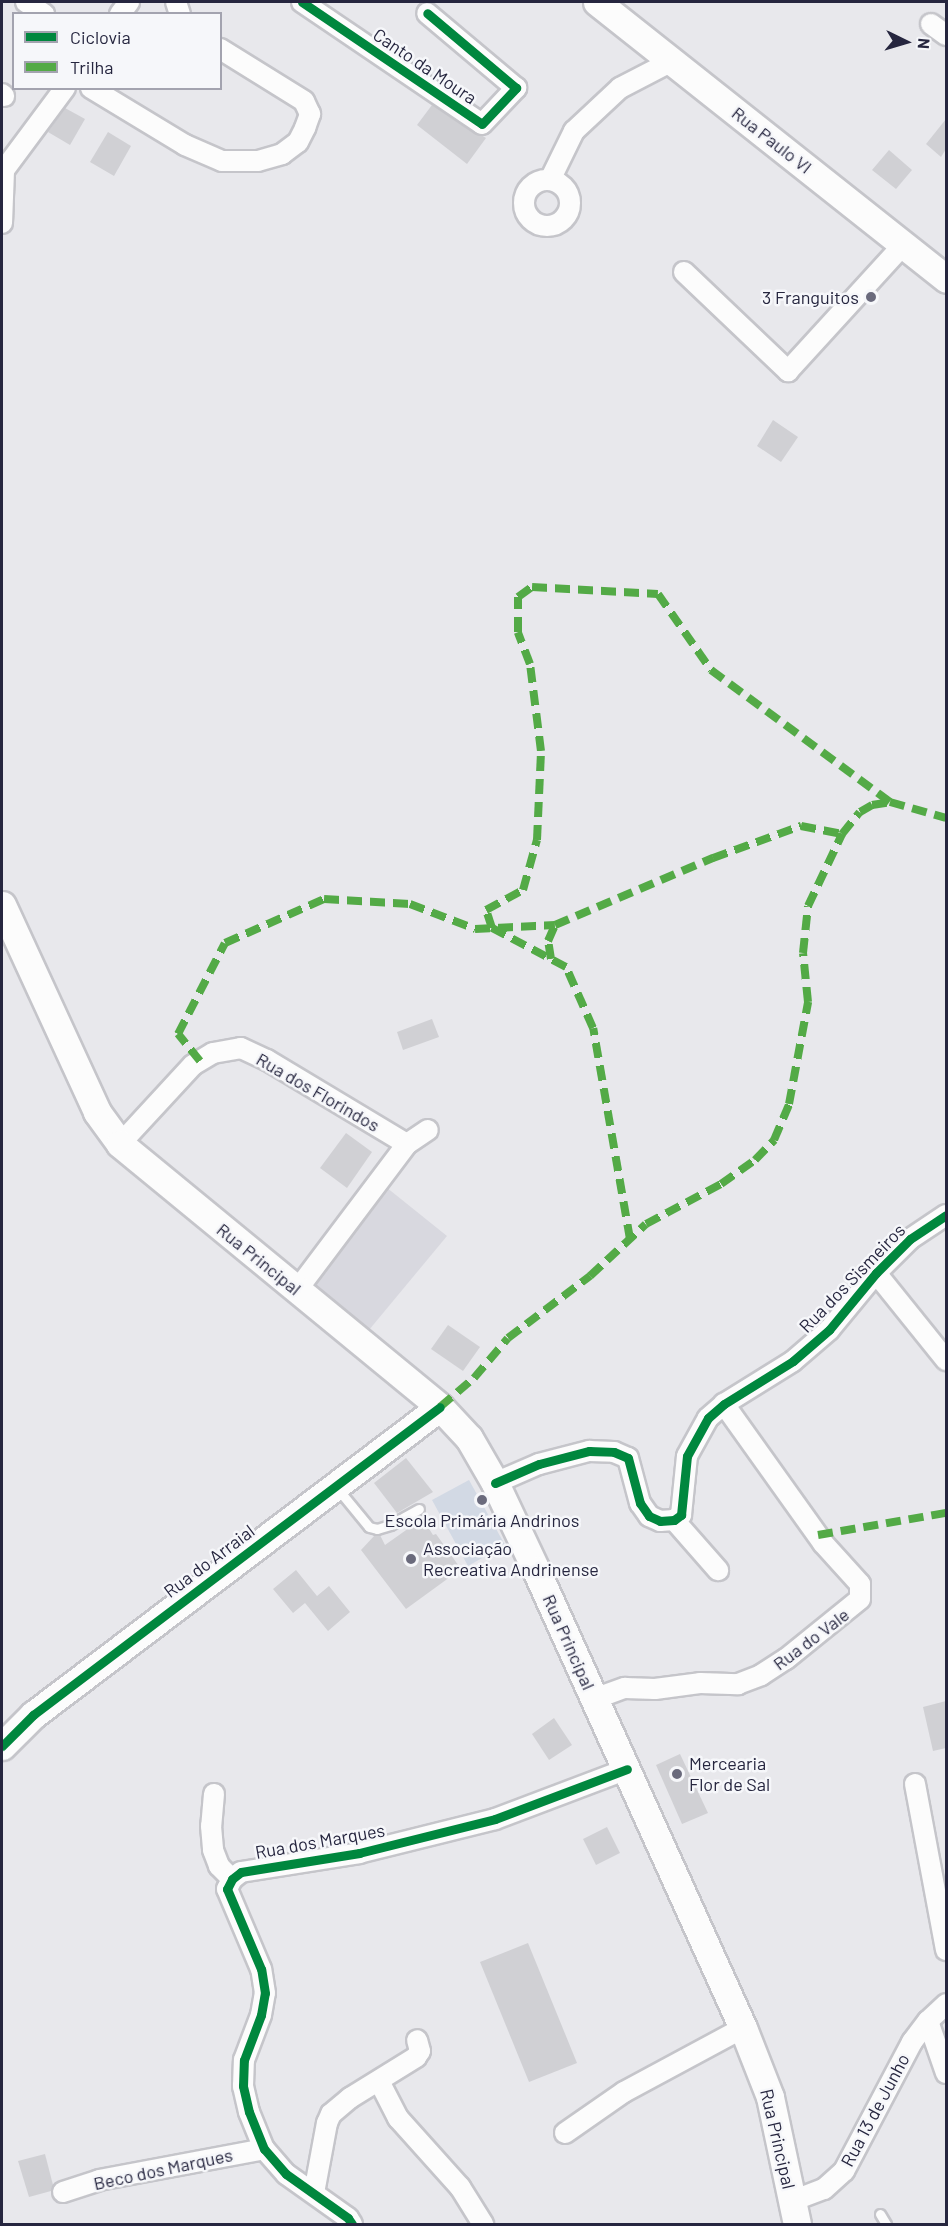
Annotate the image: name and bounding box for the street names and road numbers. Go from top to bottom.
street label: Canto da Moura [369,23,481,109]
street label: Rua Paulo VI [728,102,816,178]
street label: Rua dos Florindos [253,1048,383,1136]
street label: Rua Principal [213,1218,305,1300]
street label: Rua dos Sismeiros [795,1219,909,1337]
street label: Rua do Arraial [159,1520,259,1602]
street label: Rua Principal [538,1591,600,1693]
street label: Rua do Vale [769,1603,853,1675]
street label: Rua dos Marques [253,1819,387,1863]
street label: Rua 13 de Junho [836,2050,914,2170]
street label: Rua Principal [756,2087,800,2191]
street label: Beco dos Marques [92,2144,234,2194]

